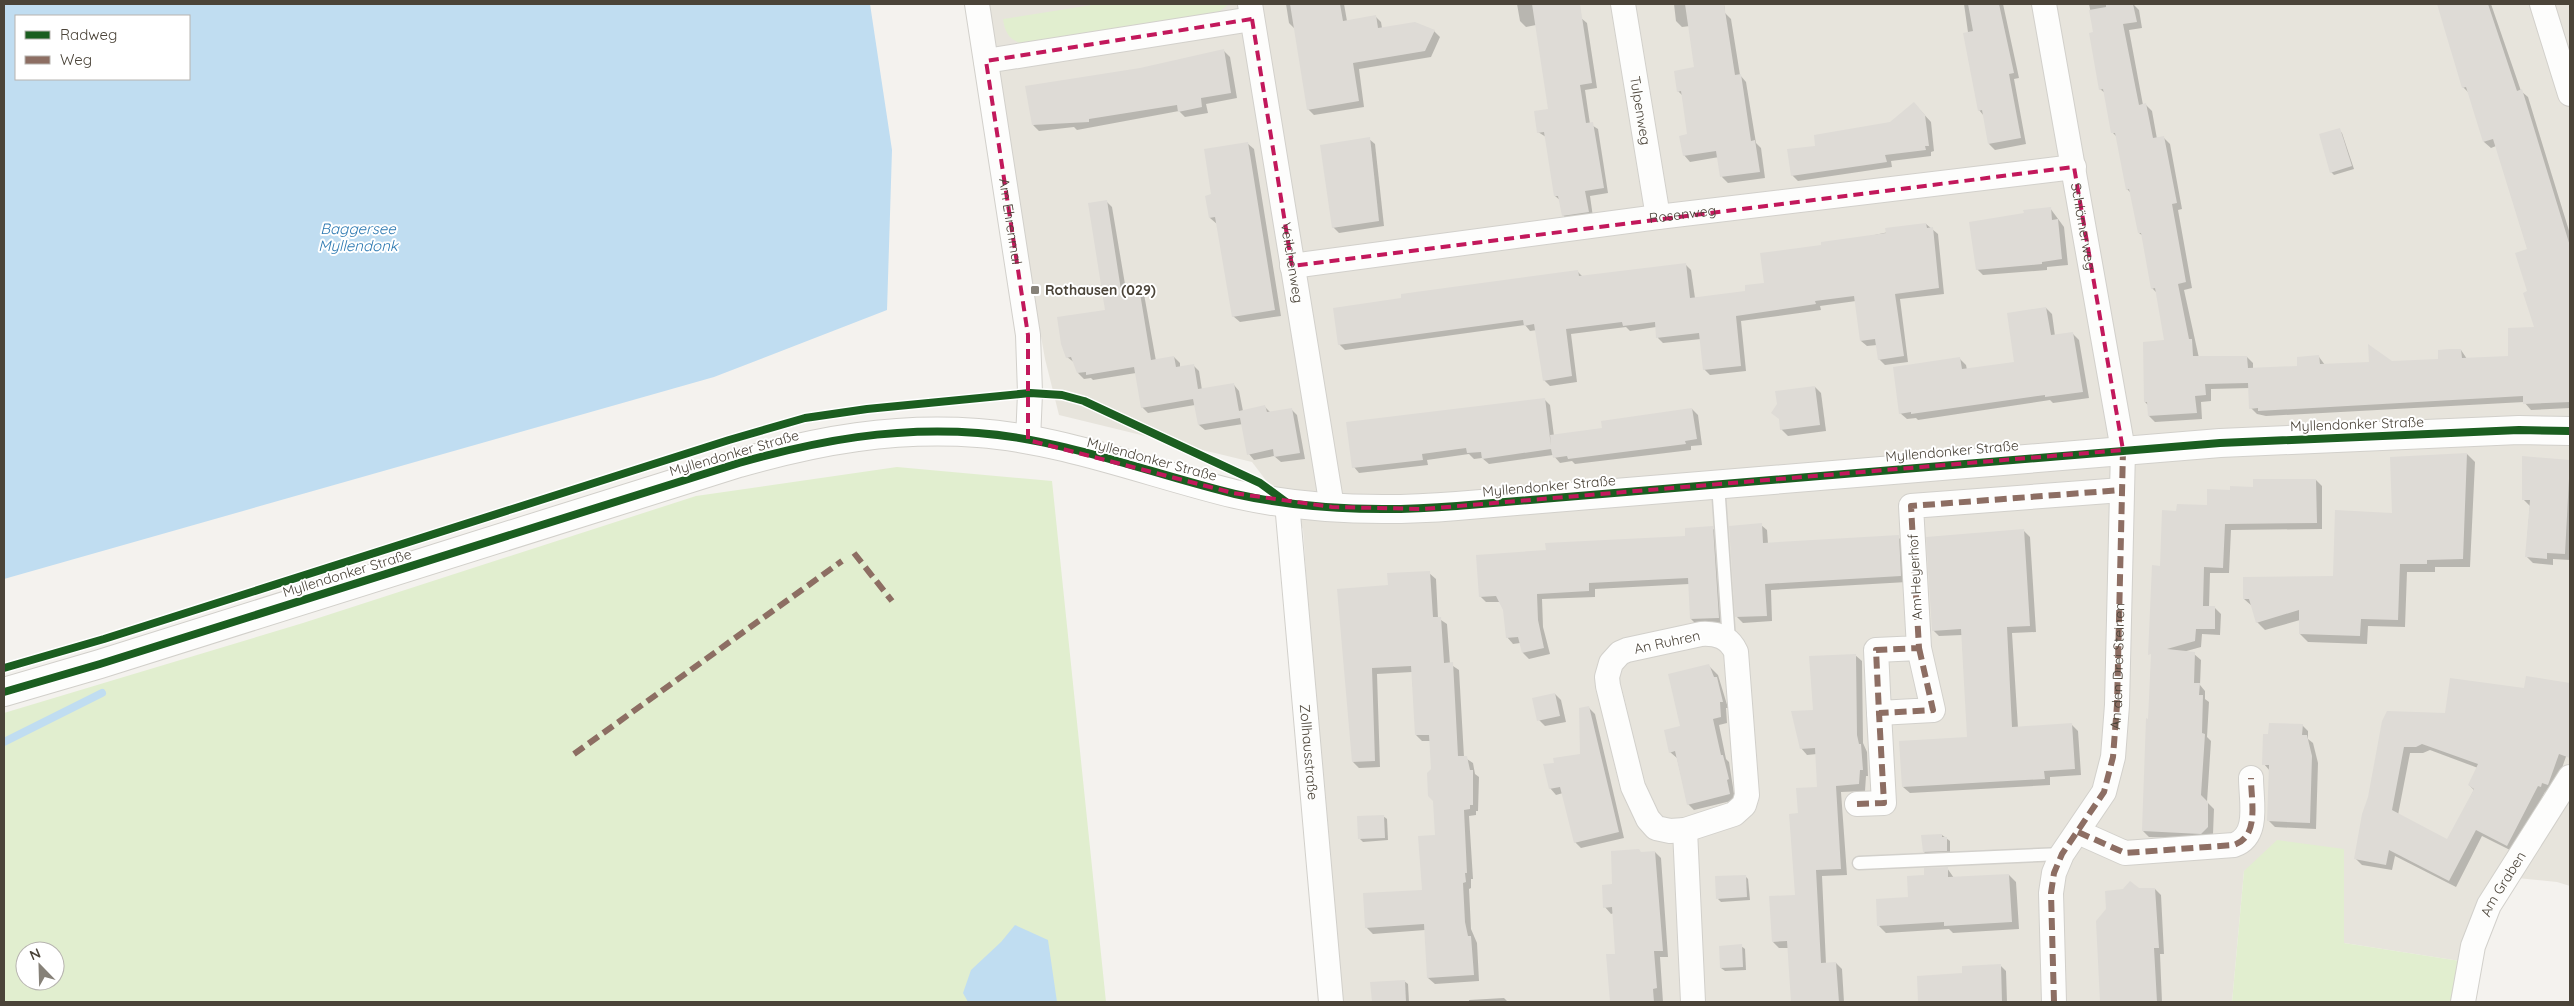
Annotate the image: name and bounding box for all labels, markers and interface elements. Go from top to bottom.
legend [15,15,190,80]
text: Radweg [60,25,117,44]
text: Weg [60,50,92,69]
street label: Tulpenweg [1626,75,1655,146]
street label: Am Ehrenmal [995,177,1026,266]
street label: Schlömerweg [2067,181,2100,272]
street label: Rosenweg [1648,201,1717,227]
water label: Baggersee Myllendonk [318,219,400,255]
street label: Veilchenweg [1277,221,1308,304]
place label: Rothausen (029) [1045,281,1156,299]
marker: Rothausen (029) [1029,284,1041,296]
street label: Myllendonker Straße [2290,413,2424,435]
street label: Myllendonker Straße [667,426,801,480]
street label: Myllendonker Straße [1085,433,1219,485]
street label: Myllendonker Straße [1885,436,2020,466]
street label: Myllendonker Straße [1482,471,1617,501]
street label: Am Heyerhof [1904,533,1926,621]
street label: Myllendonker Straße [280,545,414,601]
street label: An den Drei Steinen [2106,602,2128,730]
street label: An Ruhren [1632,626,1702,658]
street label: Zollhausstraße [1296,703,1322,801]
street label: Am Graben [2476,848,2530,919]
north arrow [15,941,65,991]
text: N [27,944,43,964]

